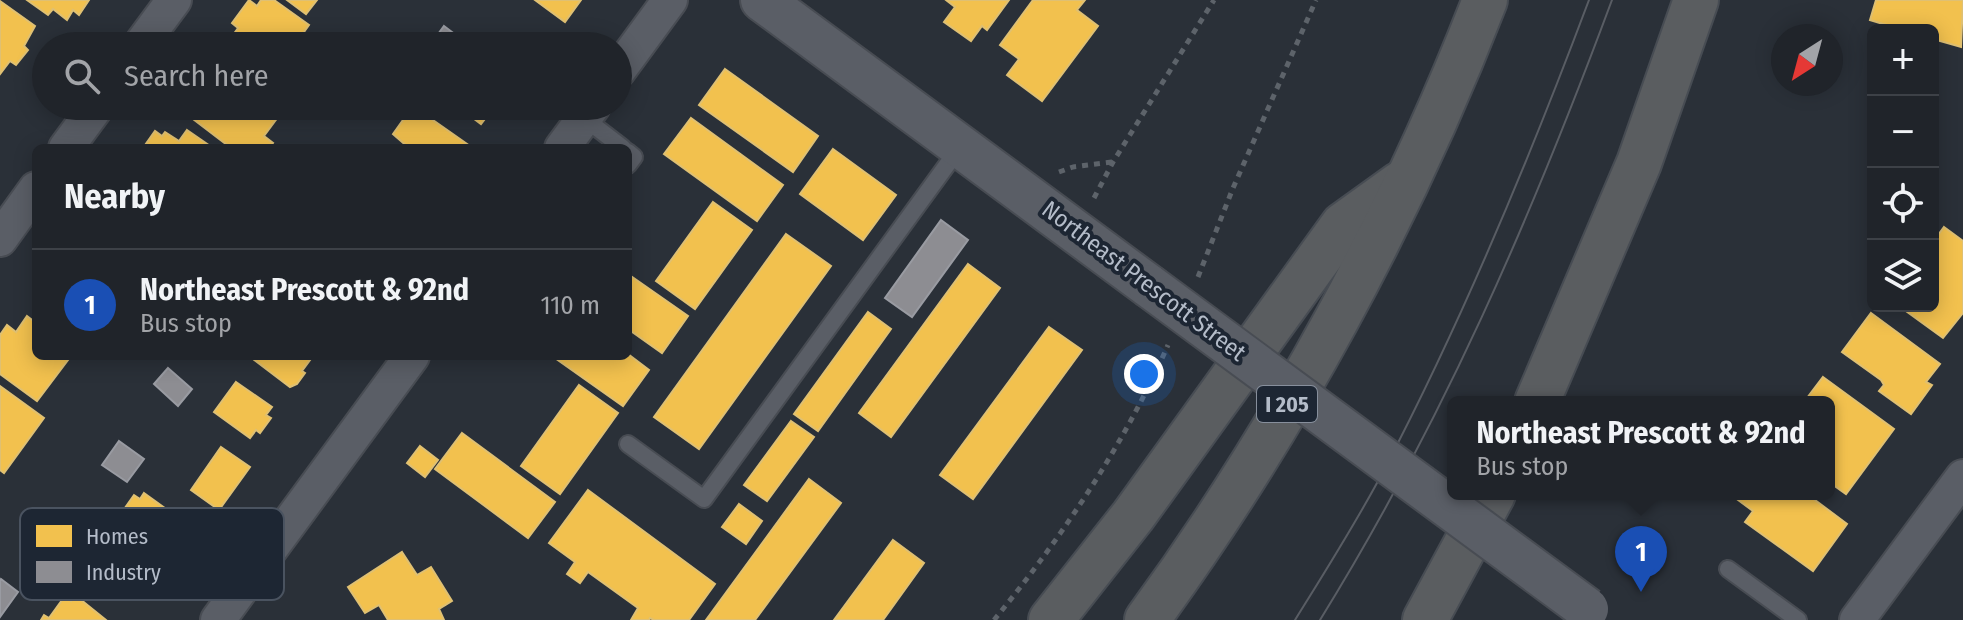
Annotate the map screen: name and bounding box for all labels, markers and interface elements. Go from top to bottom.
north arrow [1771,24,1843,96]
map controls [1867,24,1939,312]
button: + [1867,24,1939,96]
search box [32,32,632,120]
icon: search [60,54,104,98]
text: Search here [124,58,269,94]
button: − [1867,96,1939,168]
button: locate [1867,168,1939,240]
text: Nearby [64,176,165,217]
street label: Northeast Prescott Street [1037,195,1251,367]
button: layers [1867,240,1939,312]
text: Northeast Prescott & 92nd [140,272,469,308]
text: 1 [85,290,96,321]
text: 110 m [540,290,600,321]
text: Bus stop [140,308,232,339]
your location [1124,354,1164,394]
road number: I 205 [1257,386,1317,422]
popup [1447,396,1835,500]
text: Northeast Prescott & 92nd [1476,415,1806,451]
text: Bus stop [1476,451,1568,482]
legend [20,508,284,600]
text: Homes [86,523,148,550]
pin: 1 [1615,526,1667,592]
text: Industry [86,559,161,586]

